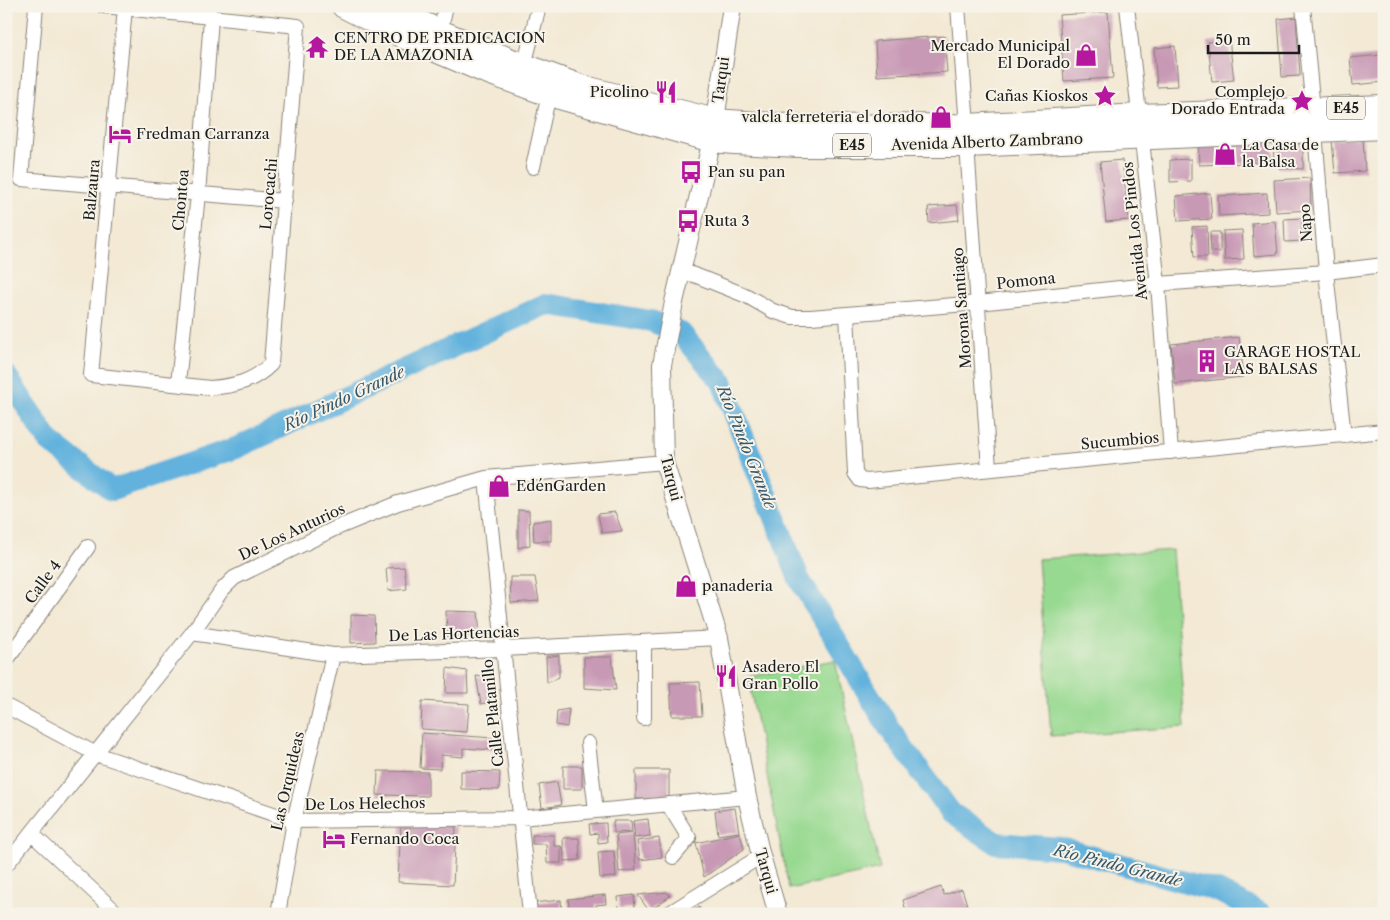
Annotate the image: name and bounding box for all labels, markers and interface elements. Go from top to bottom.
scale bar [1208,22,1299,54]
place label: CENTRO DE PREDICACION DE LA AMAZONIA [334,28,546,64]
text: 50 m [1215,30,1251,49]
temple icon: CENTRO DE PREDICACION DE LA AMAZONIA [304,34,330,60]
place label: Mercado Municipal El Dorado [930,36,1071,72]
shop icon: Mercado Municipal El Dorado [1073,42,1099,68]
street label: Tarqui [708,55,733,104]
restaurant icon: Picolino [653,79,679,105]
place label: Picolino [590,82,649,101]
place label: Complejo Dorado Entrada [1171,82,1285,118]
place icon: Cañas Kioskos [1092,83,1118,109]
place label: Cañas Kioskos [985,86,1088,105]
place icon: Complejo Dorado Entrada [1289,88,1315,114]
road number: E45 [1327,96,1365,120]
shop icon: valcla ferreteria el dorado [928,104,954,130]
place label: valcla ferreteria el dorado [740,107,924,126]
hotel icon: Fredman Carranza [107,121,133,147]
place label: Fredman Carranza [136,124,270,143]
street label: Avenida Alberto Zambrano [890,129,1083,154]
road number: E45 [833,134,871,156]
place label: La Casa de la Balsa [1242,135,1319,171]
shop icon: La Casa de la Balsa [1212,141,1238,167]
street label: Lorocachi [256,157,281,231]
street label: Balzaura [79,158,104,222]
bus stop icon: Pan su pan [678,159,704,185]
street label: Avenida Los Pindos [1118,161,1151,302]
place label: Pan su pan [708,162,786,181]
street label: Chontoa [168,168,193,232]
street label: Napo [1295,203,1316,243]
bus stop icon: Ruta 3 [675,208,701,234]
place label: Ruta 3 [704,211,750,230]
street label: Morona Santiago [948,247,975,369]
street label: Pomona [996,268,1056,293]
place label: GARAGE HOSTAL LAS BALSAS [1224,342,1360,378]
building icon: GARAGE HOSTAL LAS BALSAS [1194,348,1220,374]
water label: Río Pindo Grande [278,361,409,436]
water label: Río Pindo Grande [712,380,781,513]
street label: Sucumbios [1080,428,1160,453]
street label: Tarqui [657,453,686,503]
shop icon: EdénGarden [486,473,512,499]
place label: EdénGarden [516,476,607,495]
street label: De Los Anturios [236,499,348,564]
street label: Calle 4 [20,556,65,607]
shop icon: panaderia [673,573,699,599]
place label: panaderia [702,576,773,595]
street label: De Las Hortencias [388,622,520,645]
place label: Asadero El Gran Pollo [741,657,820,693]
street label: Calle Platanillo [477,658,508,768]
restaurant icon: Asadero El Gran Pollo [713,663,739,689]
street label: Las Orquideas [267,729,308,833]
street label: De Los Helechos [304,793,426,814]
hotel icon: Fernando Coca [321,826,347,852]
place label: Fernando Coca [350,829,459,848]
water label: Río Pindo Grande [1050,839,1185,891]
street label: Tarqui [751,846,782,896]

